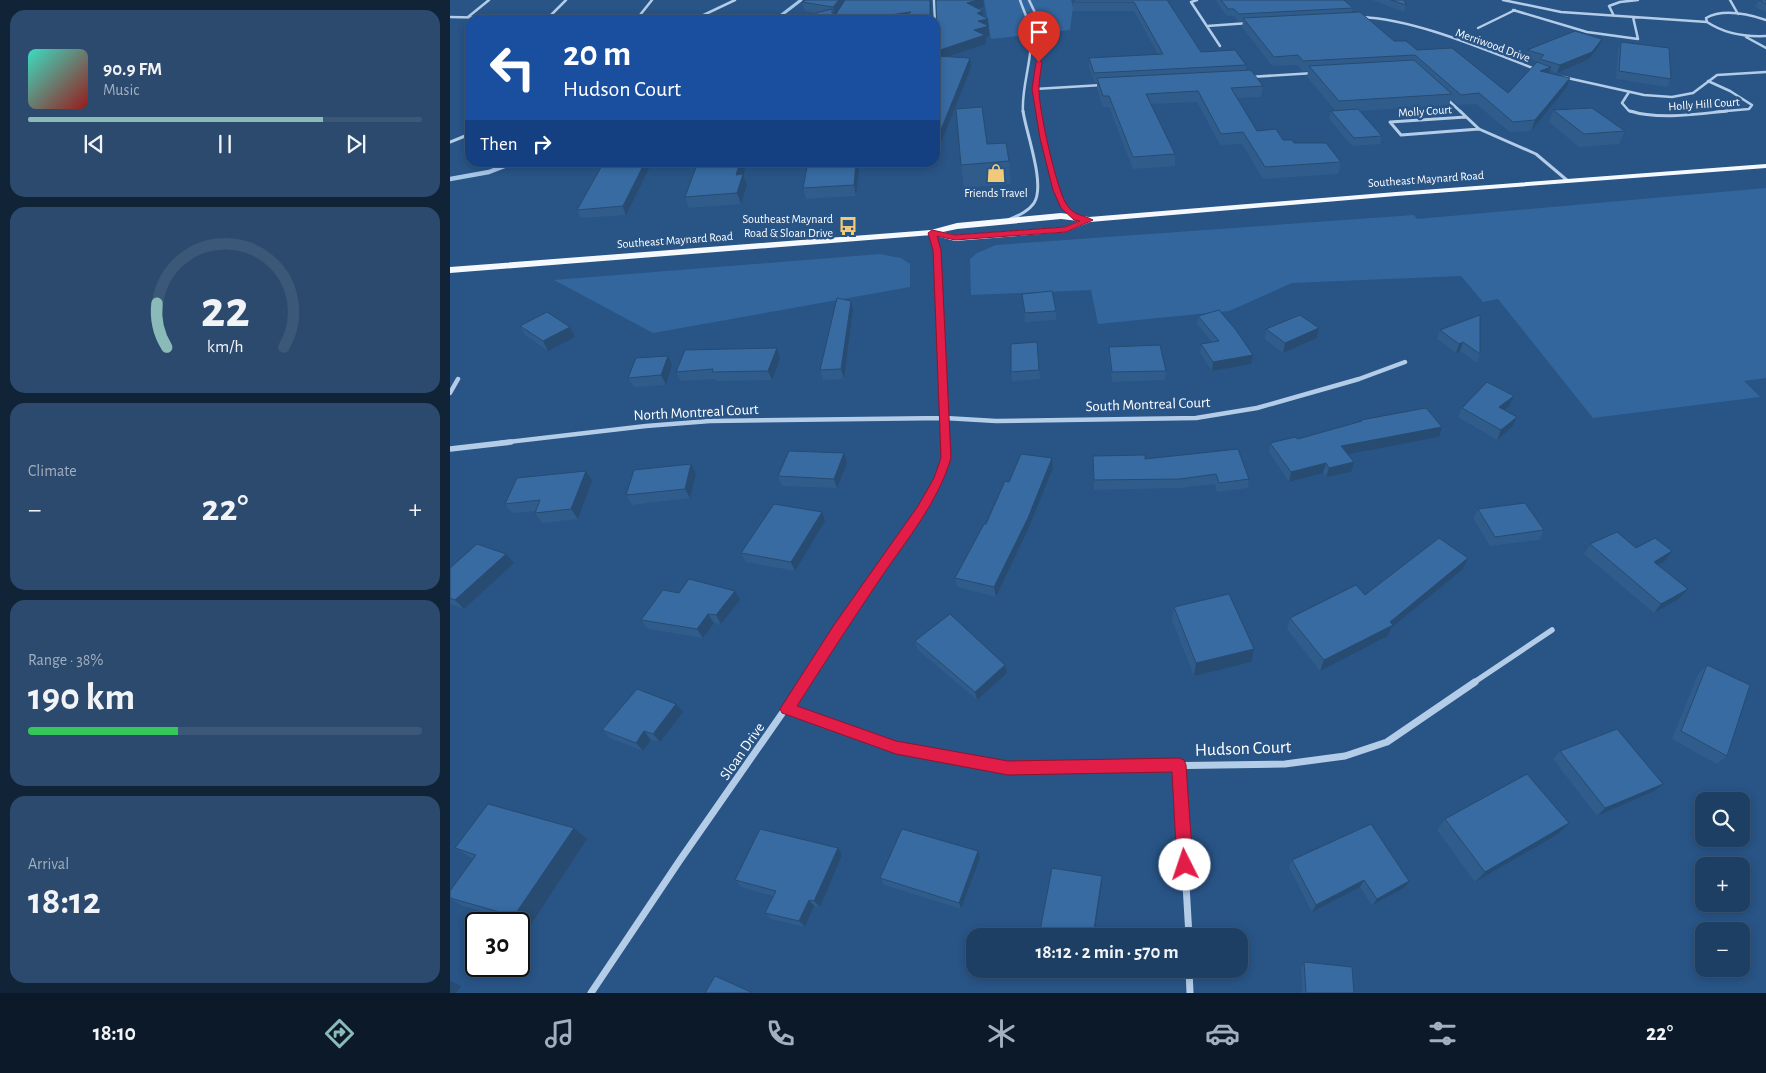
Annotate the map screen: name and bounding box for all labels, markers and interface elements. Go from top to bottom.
pin [1018,11,1060,62]
icon: arrive [1025,18,1053,46]
street label: Merriwood Drive [1454,26,1532,64]
icon: left [480,35,545,100]
text: 20 m [563,37,631,72]
text: 90.9 FM [103,60,162,79]
text: Hudson Court [563,78,681,100]
text: Music [103,82,139,98]
street label: Holly Hill Court [1668,96,1740,113]
street label: Molly Court [1398,103,1452,120]
icon: previous [80,130,108,158]
icon: pause [211,130,239,158]
icon: next [342,130,370,158]
icon: right [528,130,556,158]
text: Then [480,135,518,154]
shop icon: Friends Travel [985,162,1007,184]
street label: Southeast Maynard Road [1368,169,1484,190]
place label: Friends Travel [964,187,1028,199]
place label: Southeast Maynard Road & Sloan Drive [743,213,833,239]
bus stop icon: Southeast Maynard Road & Sloan Drive [837,215,859,237]
street label: Southeast Maynard Road [617,230,733,251]
text: 22 [201,284,249,336]
text: km/h [207,338,243,356]
street label: South Montreal Court [1085,395,1211,414]
street label: North Montreal Court [633,402,759,423]
text: Climate [28,463,77,479]
text: 22° [202,490,248,528]
text: − [28,496,41,524]
text: + [409,496,422,524]
text: Range · 38% [28,652,104,668]
text: 190 km [28,679,135,717]
street label: Sloan Drive [717,720,768,783]
street label: Hudson Court [1194,738,1292,760]
map controls [1695,792,1750,977]
button: search [1695,792,1750,847]
position arrow [1158,838,1210,890]
text: Arrival [28,856,69,872]
button: + [1695,857,1750,912]
text: 18:12 [28,883,101,921]
speed limit sign: 30 [465,912,530,977]
button: − [1695,922,1750,977]
text: 18:12 · 2 min · 570 m [1035,943,1179,962]
icon: directions [322,1016,357,1051]
icon: music [542,1016,577,1051]
icon: phone [763,1016,798,1051]
icon: climate [984,1016,1019,1051]
icon: car [1205,1016,1240,1051]
icon: filters [1425,1016,1460,1051]
text: 18:10 [93,1022,136,1044]
text: 22° [1646,1022,1673,1044]

